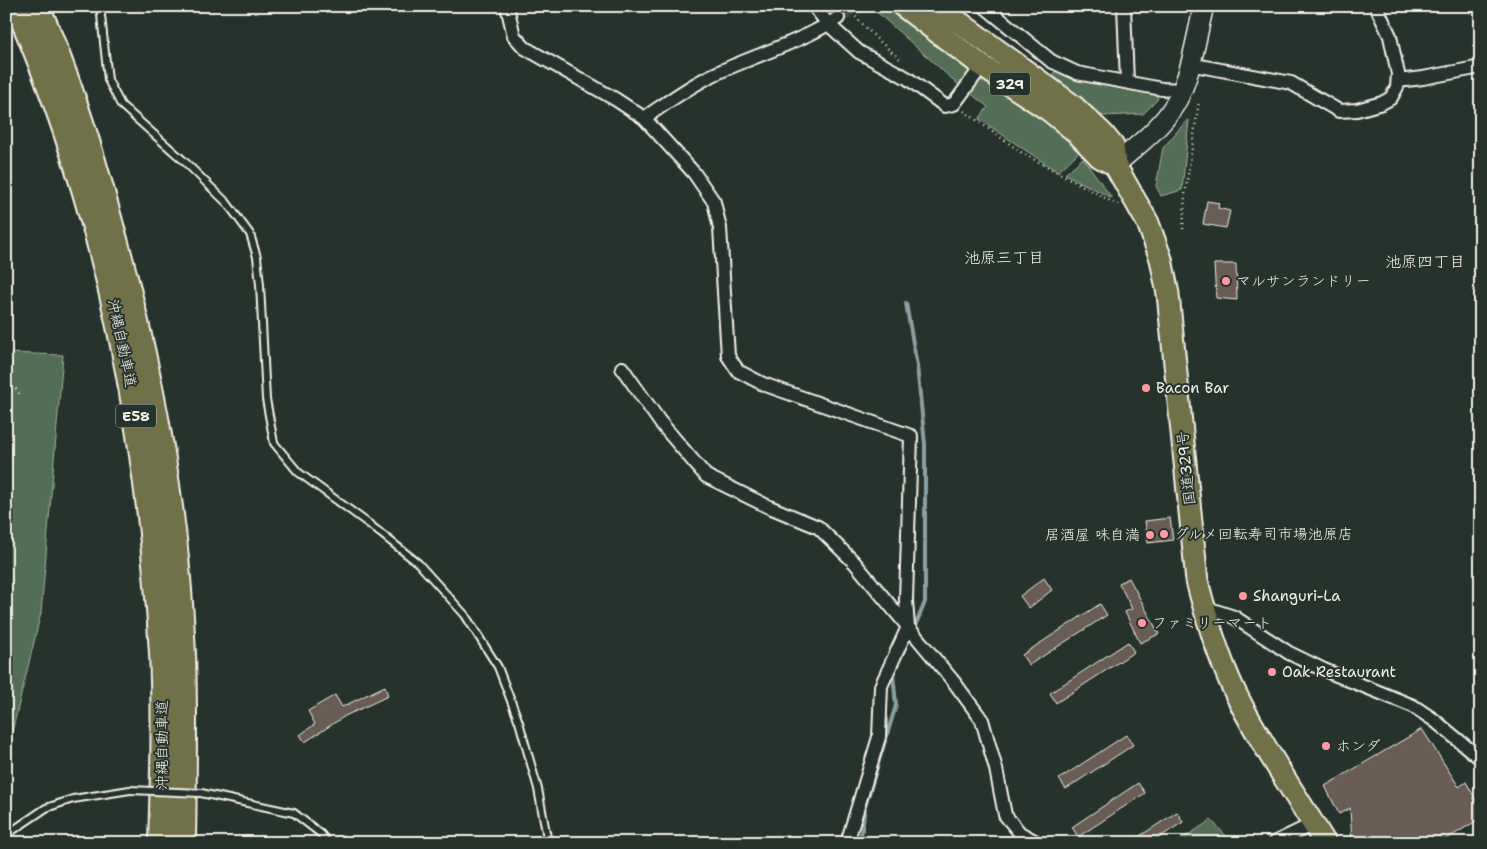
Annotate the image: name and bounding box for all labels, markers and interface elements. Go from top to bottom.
road number: 329 [990,72,1030,96]
district label: 池原三丁目 [964,247,1044,268]
district label: 池原四丁目 [1385,251,1465,272]
place label: マルサンランドリー [1236,271,1371,291]
marker: マルサンランドリー [1220,275,1232,287]
street label: 沖縄自動車道 [103,297,141,389]
place label: Bacon Bar [1156,378,1229,398]
marker: Bacon Bar [1140,382,1152,394]
road number: E58 [116,404,156,428]
street label: 国道329号 [1172,430,1200,506]
place label: グルメ回転寿司市場池原店 [1174,524,1353,544]
place label: 居酒屋 味自満 [1045,525,1140,545]
marker: グルメ回転寿司市場池原店 [1158,528,1170,540]
marker: 居酒屋 味自満 [1144,529,1156,541]
place label: Shanguri-La [1253,586,1341,606]
marker: Shanguri-La [1237,590,1249,602]
place label: ファミリーマート [1152,613,1272,633]
marker: ファミリーマート [1136,617,1148,629]
place label: Oak Restaurant [1282,662,1396,682]
marker: Oak Restaurant [1266,666,1278,678]
street label: 沖縄自動車道 [152,700,172,790]
place label: ホンダ [1336,736,1380,756]
marker: ホンダ [1320,740,1332,752]

